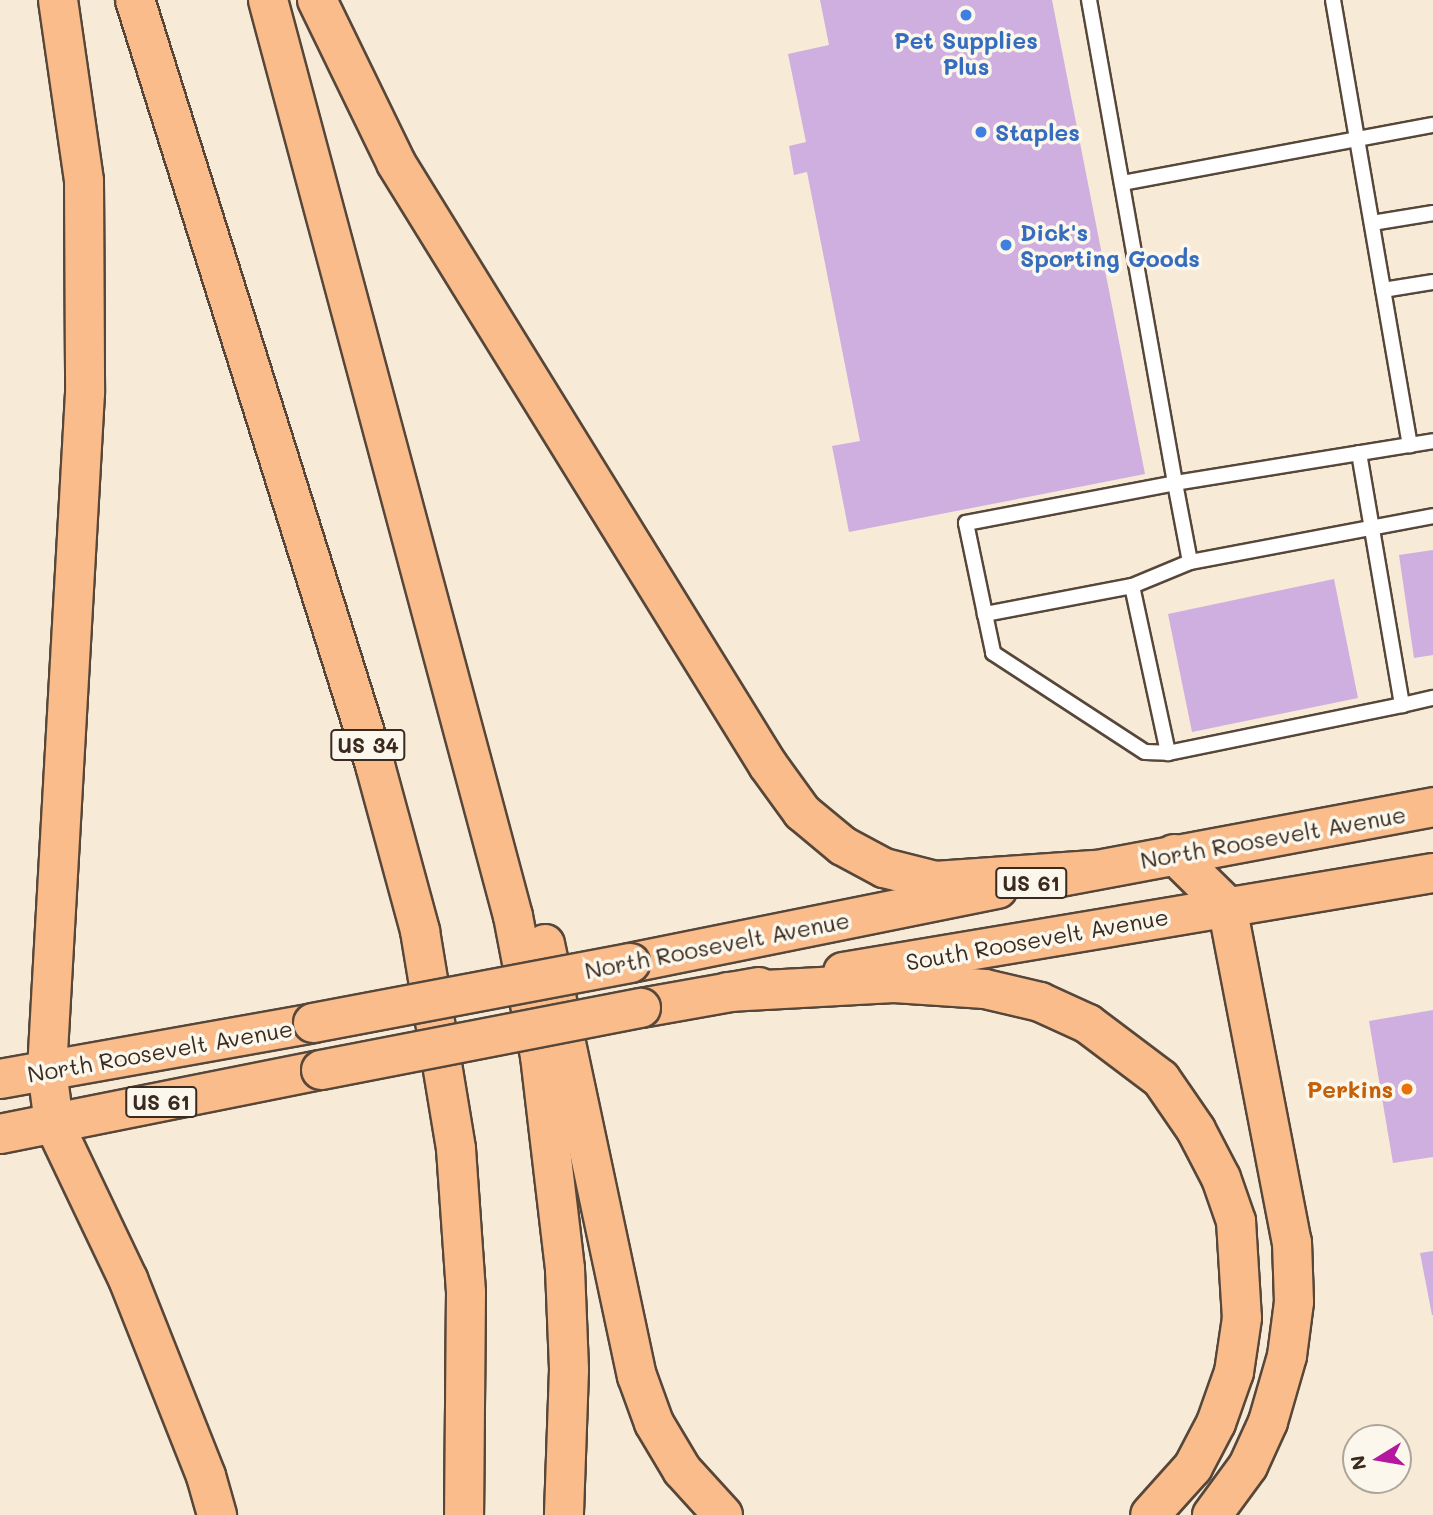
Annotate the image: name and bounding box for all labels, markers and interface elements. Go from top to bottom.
marker: Pet Supplies Plus [958,7,974,23]
place label: Pet Supplies Plus [894,26,1038,80]
place label: Staples [995,118,1080,146]
marker: Staples [973,124,989,140]
place label: Dick's Sporting Goods [1020,218,1200,272]
marker: Dick's Sporting Goods [998,237,1014,253]
road number: US 34 [330,728,406,762]
street label: North Roosevelt Avenue [1138,800,1408,874]
road number: US 61 [994,866,1068,900]
street label: South Roosevelt Avenue [903,902,1171,976]
street label: North Roosevelt Avenue [582,906,852,984]
street label: North Roosevelt Avenue [25,1014,295,1088]
place label: Perkins [1307,1075,1393,1103]
marker: Perkins [1399,1081,1415,1097]
road number: US 61 [124,1084,198,1120]
north arrow [1342,1424,1412,1494]
text: N [1344,1453,1372,1472]

